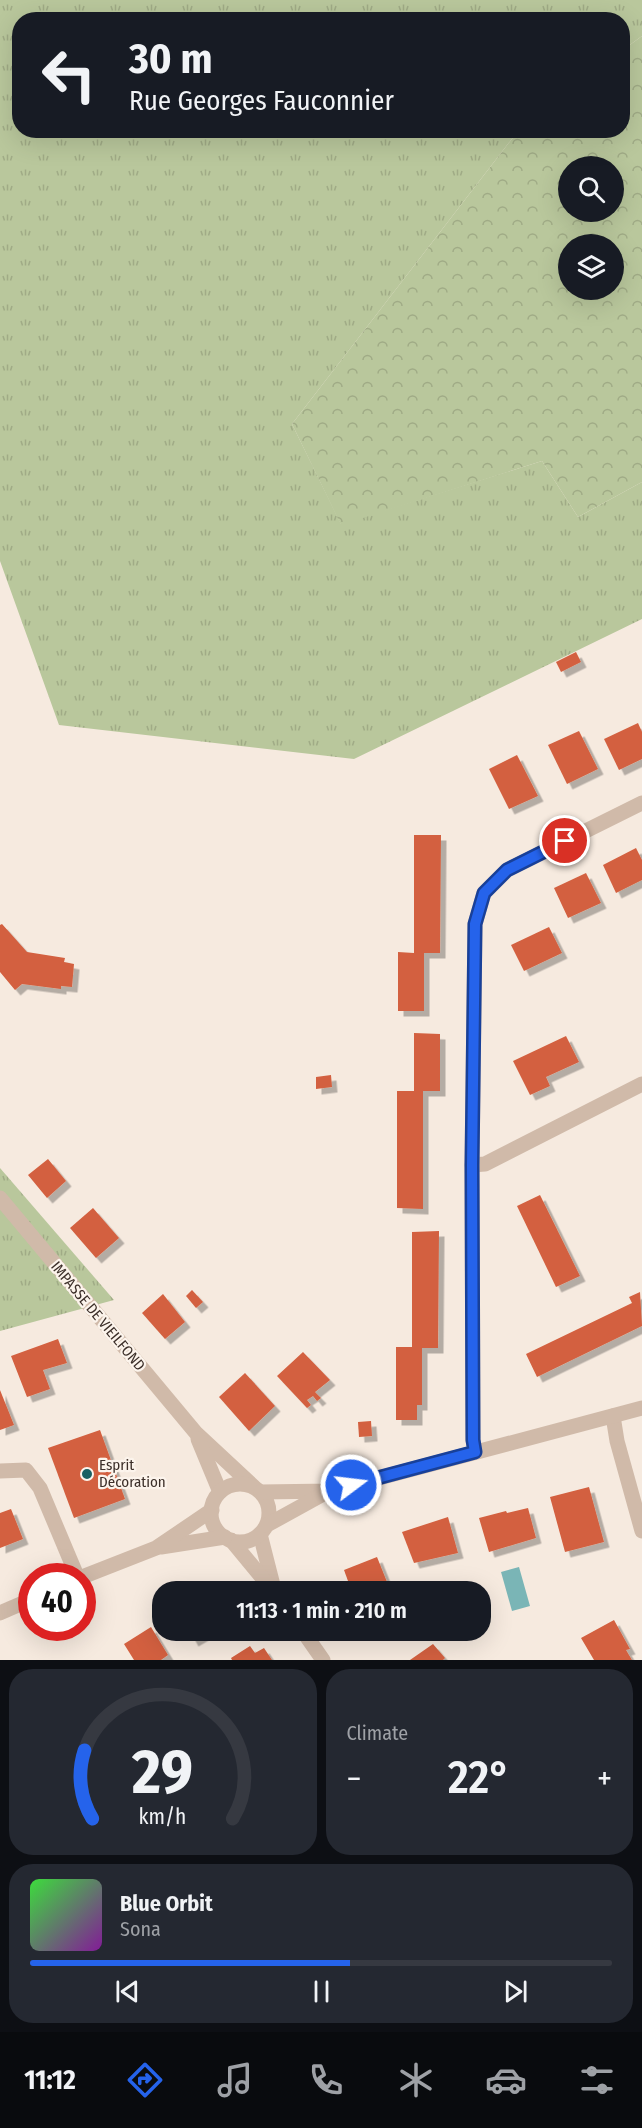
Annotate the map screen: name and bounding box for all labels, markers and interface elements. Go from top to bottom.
text: 30 m [129,34,213,84]
icon: left [30,36,108,114]
text: Rue Georges Fauconnier [129,85,394,117]
map controls [558,156,624,300]
button: search [558,156,624,222]
button: layers [558,234,624,300]
pin [539,815,590,866]
icon: arrive [548,824,581,857]
street label: IMPASSE DE VIEILFOND [47,1258,149,1374]
position arrow [319,1453,383,1517]
place label: Esprit Décoration [99,1456,166,1491]
marker: Esprit Décoration [80,1467,94,1481]
speed limit sign: 40 [18,1563,96,1641]
text: 11:13 · 1 min · 210 m [236,1597,407,1624]
text: Climate [347,1721,408,1745]
text: 29 [131,1735,193,1810]
text: 22° [448,1751,510,1805]
text: − [347,1759,361,1799]
text: + [597,1759,612,1799]
text: km/h [139,1804,187,1830]
text: Blue Orbit [120,1890,213,1917]
text: Sona [120,1917,161,1941]
icon: previous [111,1975,144,2008]
icon: pause [305,1975,338,2008]
icon: next [499,1975,532,2008]
icon: directions [124,2059,166,2101]
icon: music [214,2059,256,2101]
icon: phone [305,2059,347,2101]
icon: climate [395,2059,437,2101]
icon: car [485,2059,527,2101]
icon: filters [576,2059,618,2101]
text: 11:12 [24,2064,76,2096]

